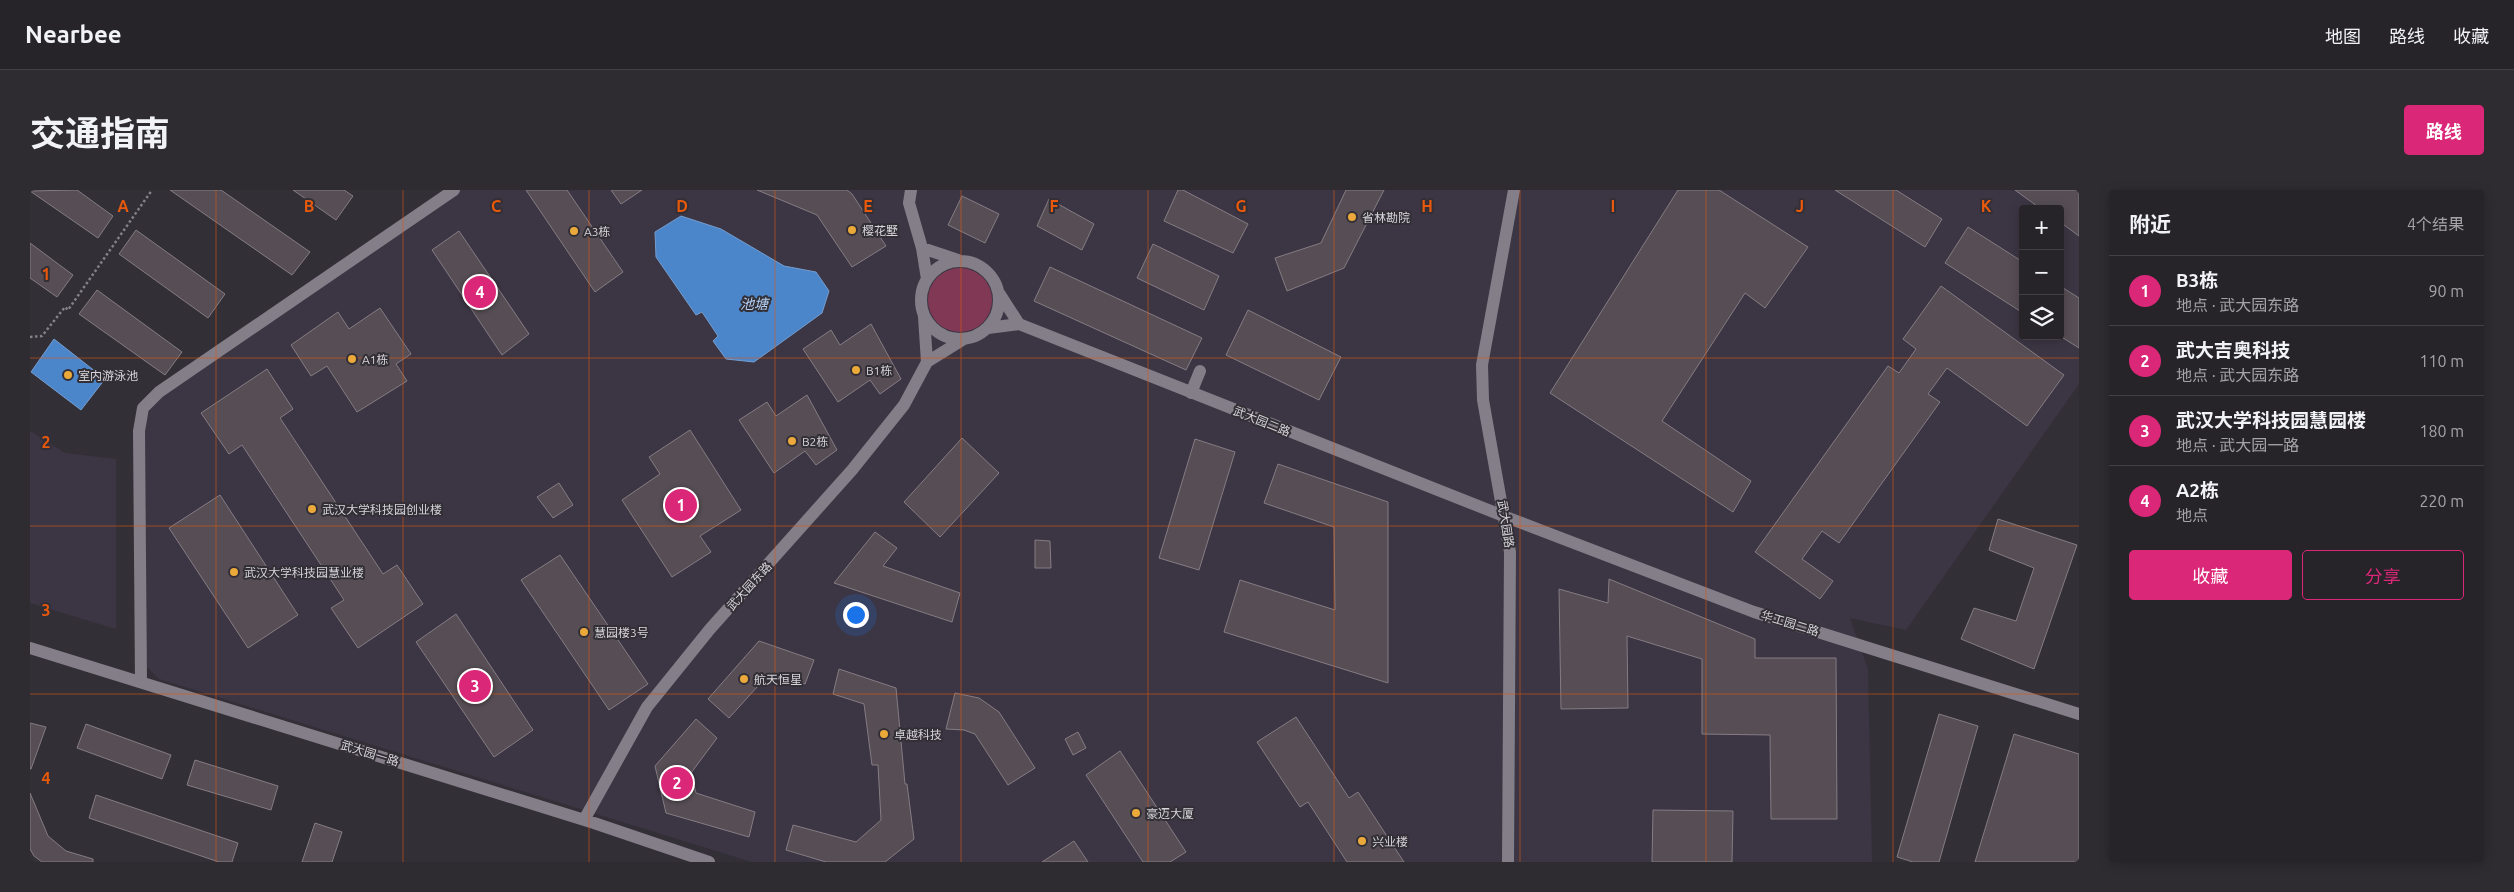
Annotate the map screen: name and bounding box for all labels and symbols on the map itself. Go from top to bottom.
text: A [117,197,129,215]
text: B [304,197,314,215]
text: C [491,197,501,215]
text: D [676,197,688,215]
text: E [863,197,873,215]
text: F [1050,197,1059,215]
text: G [1235,197,1247,215]
text: H [1421,197,1433,215]
text: I [1611,197,1615,215]
text: J [1796,197,1804,215]
text: K [1981,197,1992,215]
marker: 省林勘院 [1346,211,1358,223]
place label: 省林勘院 [1362,211,1410,224]
marker: 樱花墅 [846,224,858,236]
place label: 樱花墅 [862,224,898,237]
marker: A3栋 [568,225,580,237]
place label: A3栋 [584,225,611,238]
text: 1 [41,265,51,283]
pin: 4 [464,273,496,311]
water label: 池塘 [740,296,770,312]
marker: A1栋 [346,353,358,365]
place label: A1栋 [362,353,389,366]
marker: B1栋 [850,364,862,376]
place label: B1栋 [866,364,892,377]
marker: 室内游泳池 [62,369,74,381]
place label: 室内游泳池 [78,369,138,382]
street label: 武大园二路 [1232,404,1292,438]
text: 2 [41,433,51,451]
marker: B2栋 [786,435,798,447]
place label: B2栋 [802,435,828,448]
pin: 1 [665,486,697,524]
street label: 武大园路 [1496,499,1516,549]
marker: 武汉大学科技园创业楼 [306,503,318,515]
place label: 武汉大学科技园创业楼 [322,503,442,516]
street label: 武大园东路 [724,559,774,613]
marker: 武汉大学科技园慧业楼 [228,566,240,578]
place label: 武汉大学科技园慧业楼 [244,566,364,579]
text: 3 [41,601,51,619]
your location [843,602,869,628]
street label: 华工园二路 [1759,608,1821,638]
marker: 慧园楼3号 [578,626,590,638]
place label: 慧园楼3号 [594,626,649,639]
pin: 3 [459,667,491,705]
marker: 航天恒星 [738,673,750,685]
place label: 航天恒星 [754,673,802,686]
marker: 卓越科技 [878,728,890,740]
place label: 卓越科技 [894,728,942,741]
street label: 武大园一路 [339,738,401,768]
pin: 2 [661,764,693,802]
text: 4 [41,769,51,787]
marker: 豪迈大厦 [1130,807,1142,819]
place label: 豪迈大厦 [1146,807,1194,820]
marker: 兴业楼 [1356,835,1368,847]
place label: 兴业楼 [1372,835,1408,848]

